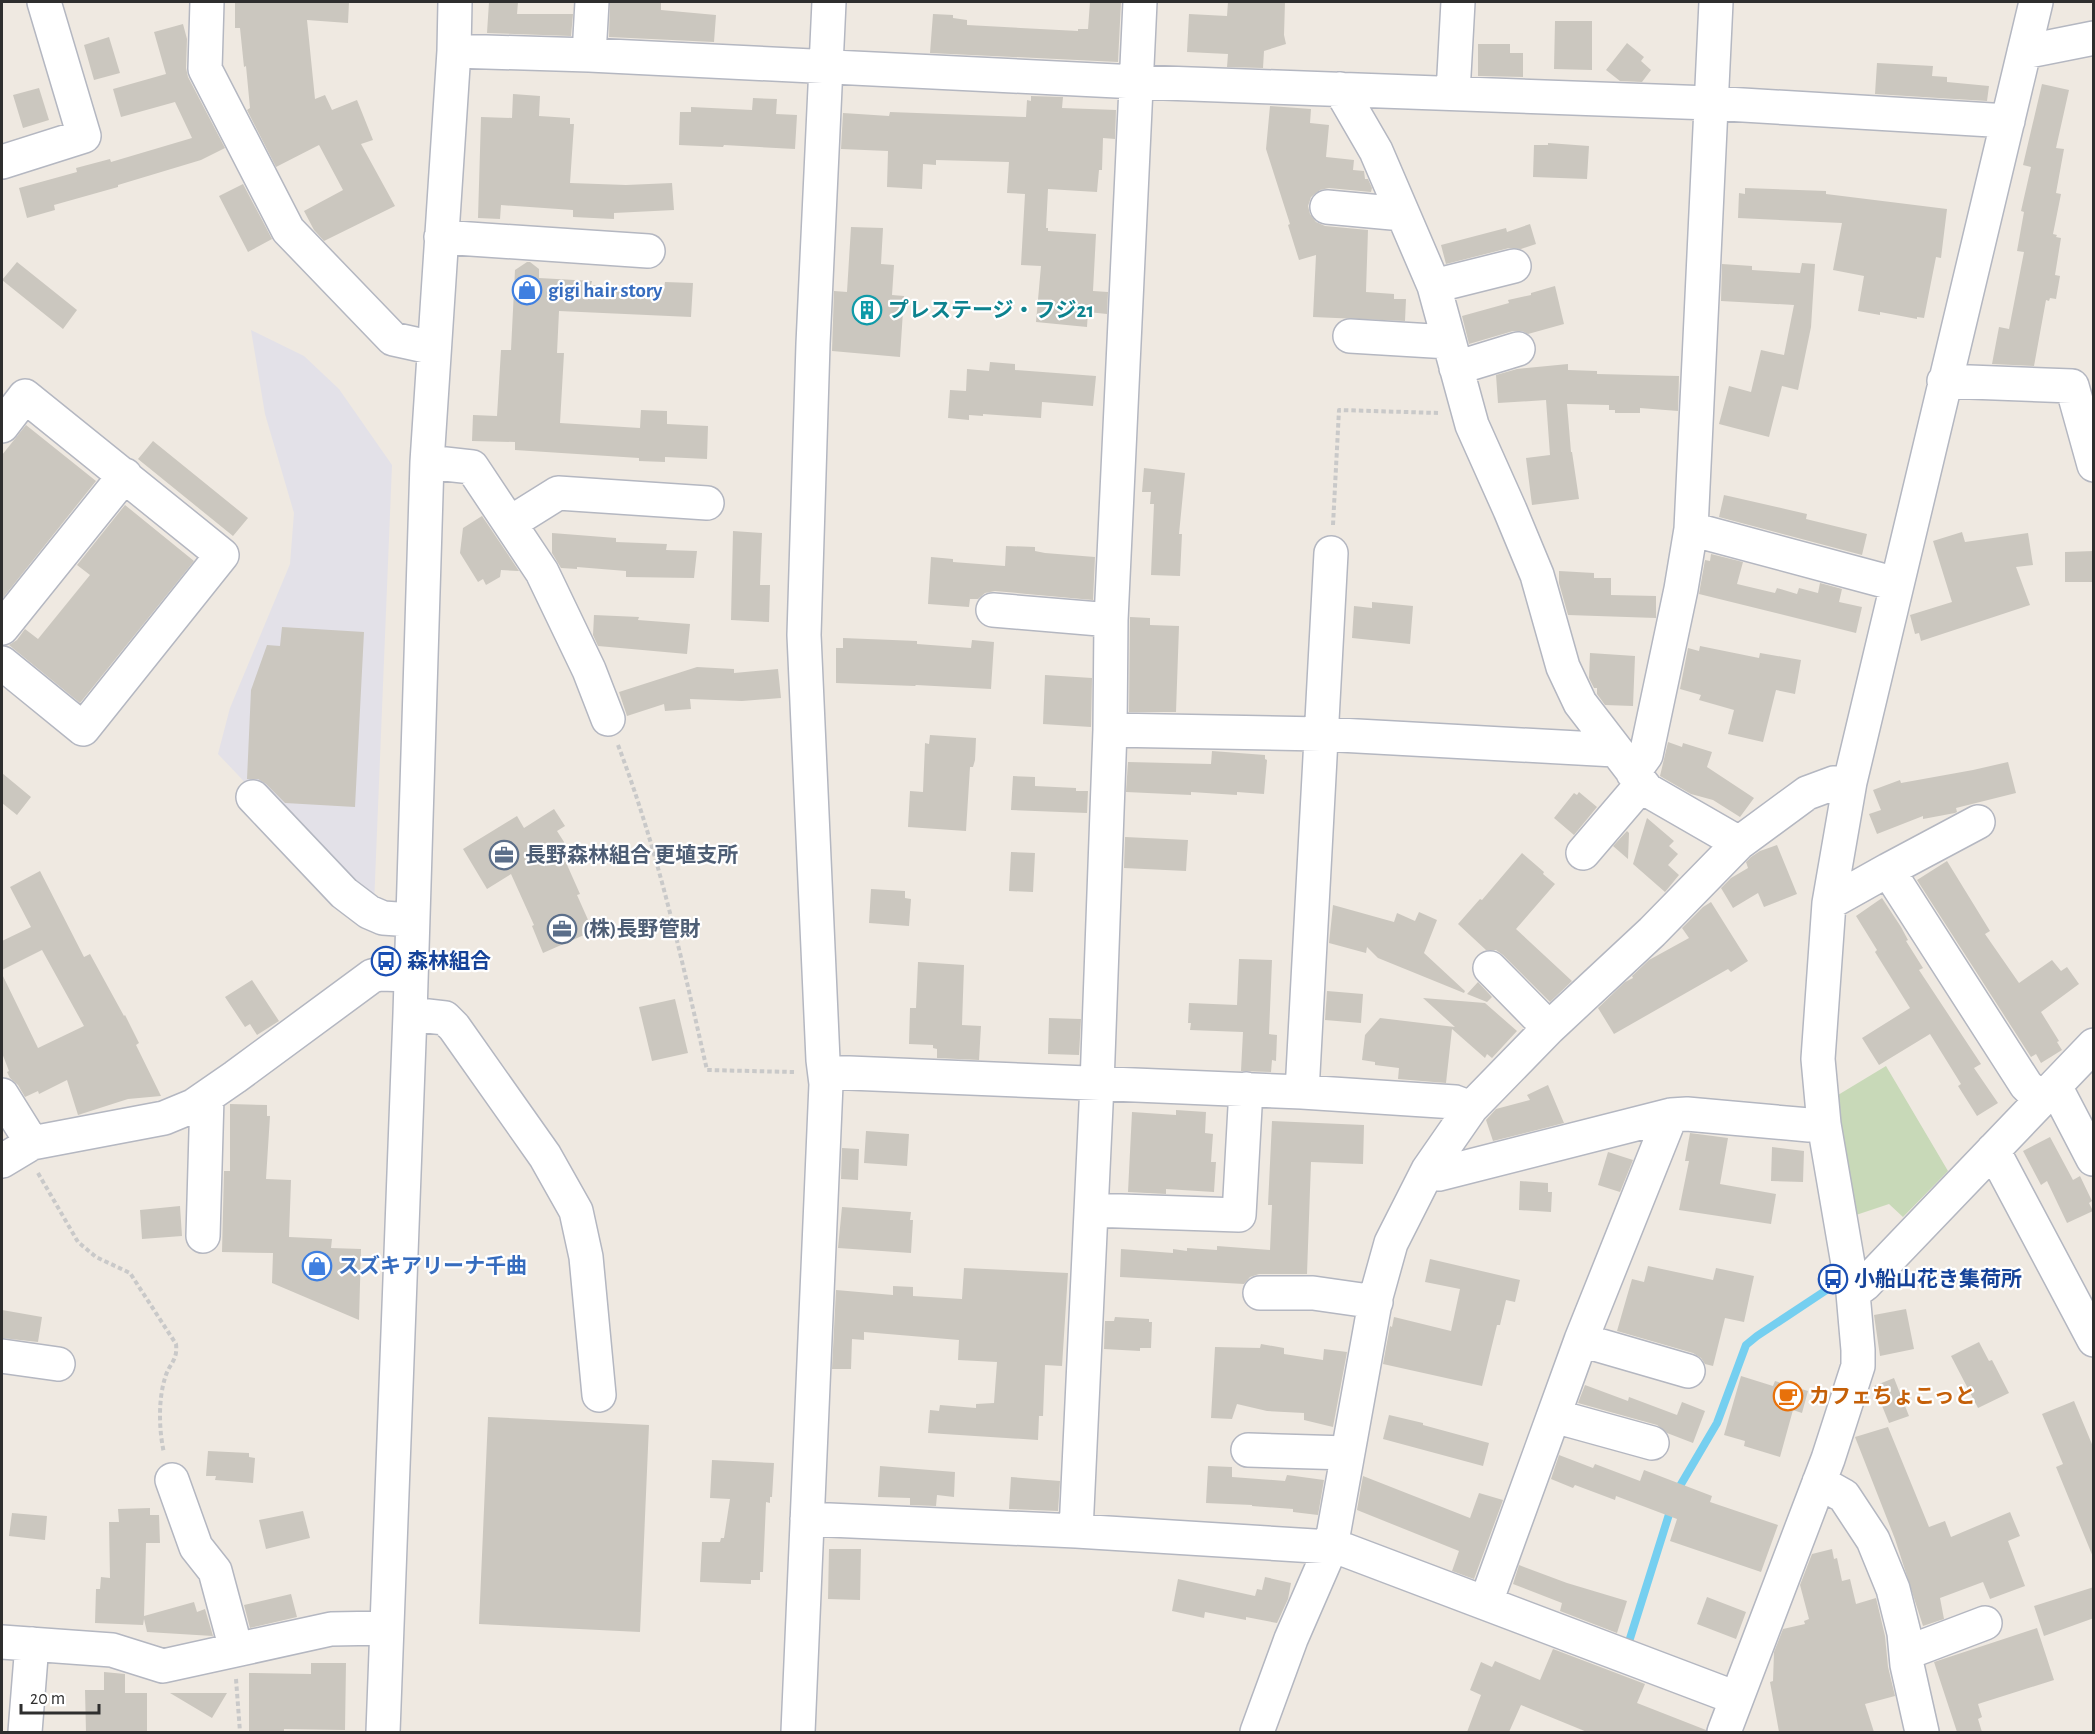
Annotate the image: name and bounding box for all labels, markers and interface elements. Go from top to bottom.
shop icon: gigi hair story [511,274,543,306]
place label: gigi hair story [548,280,663,301]
building icon: プレステージ・フジ21 [851,294,883,326]
place label: プレステージ・フジ21 [888,299,1094,321]
office icon: 長野森林組合 更埴支所 [488,839,520,871]
place label: 長野森林組合 更埴支所 [525,843,738,866]
office icon: (株)長野管財 [546,913,578,945]
place label: (株)長野管財 [583,918,701,940]
bus stop icon: 森林組合 [370,945,402,977]
place label: 森林組合 [407,949,491,972]
shop icon: スズキアリーナ千曲 [301,1250,333,1282]
place label: スズキアリーナ千曲 [338,1254,527,1277]
bus stop icon: 小船山花き集荷所 [1817,1263,1849,1295]
place label: 小船山花き集荷所 [1854,1268,2022,1290]
cafe icon: カフェちょこっと [1772,1380,1804,1412]
place label: カフェちょこっと [1809,1385,1976,1407]
scale bar [21,1677,99,1715]
text: 20 m [30,1690,65,1708]

